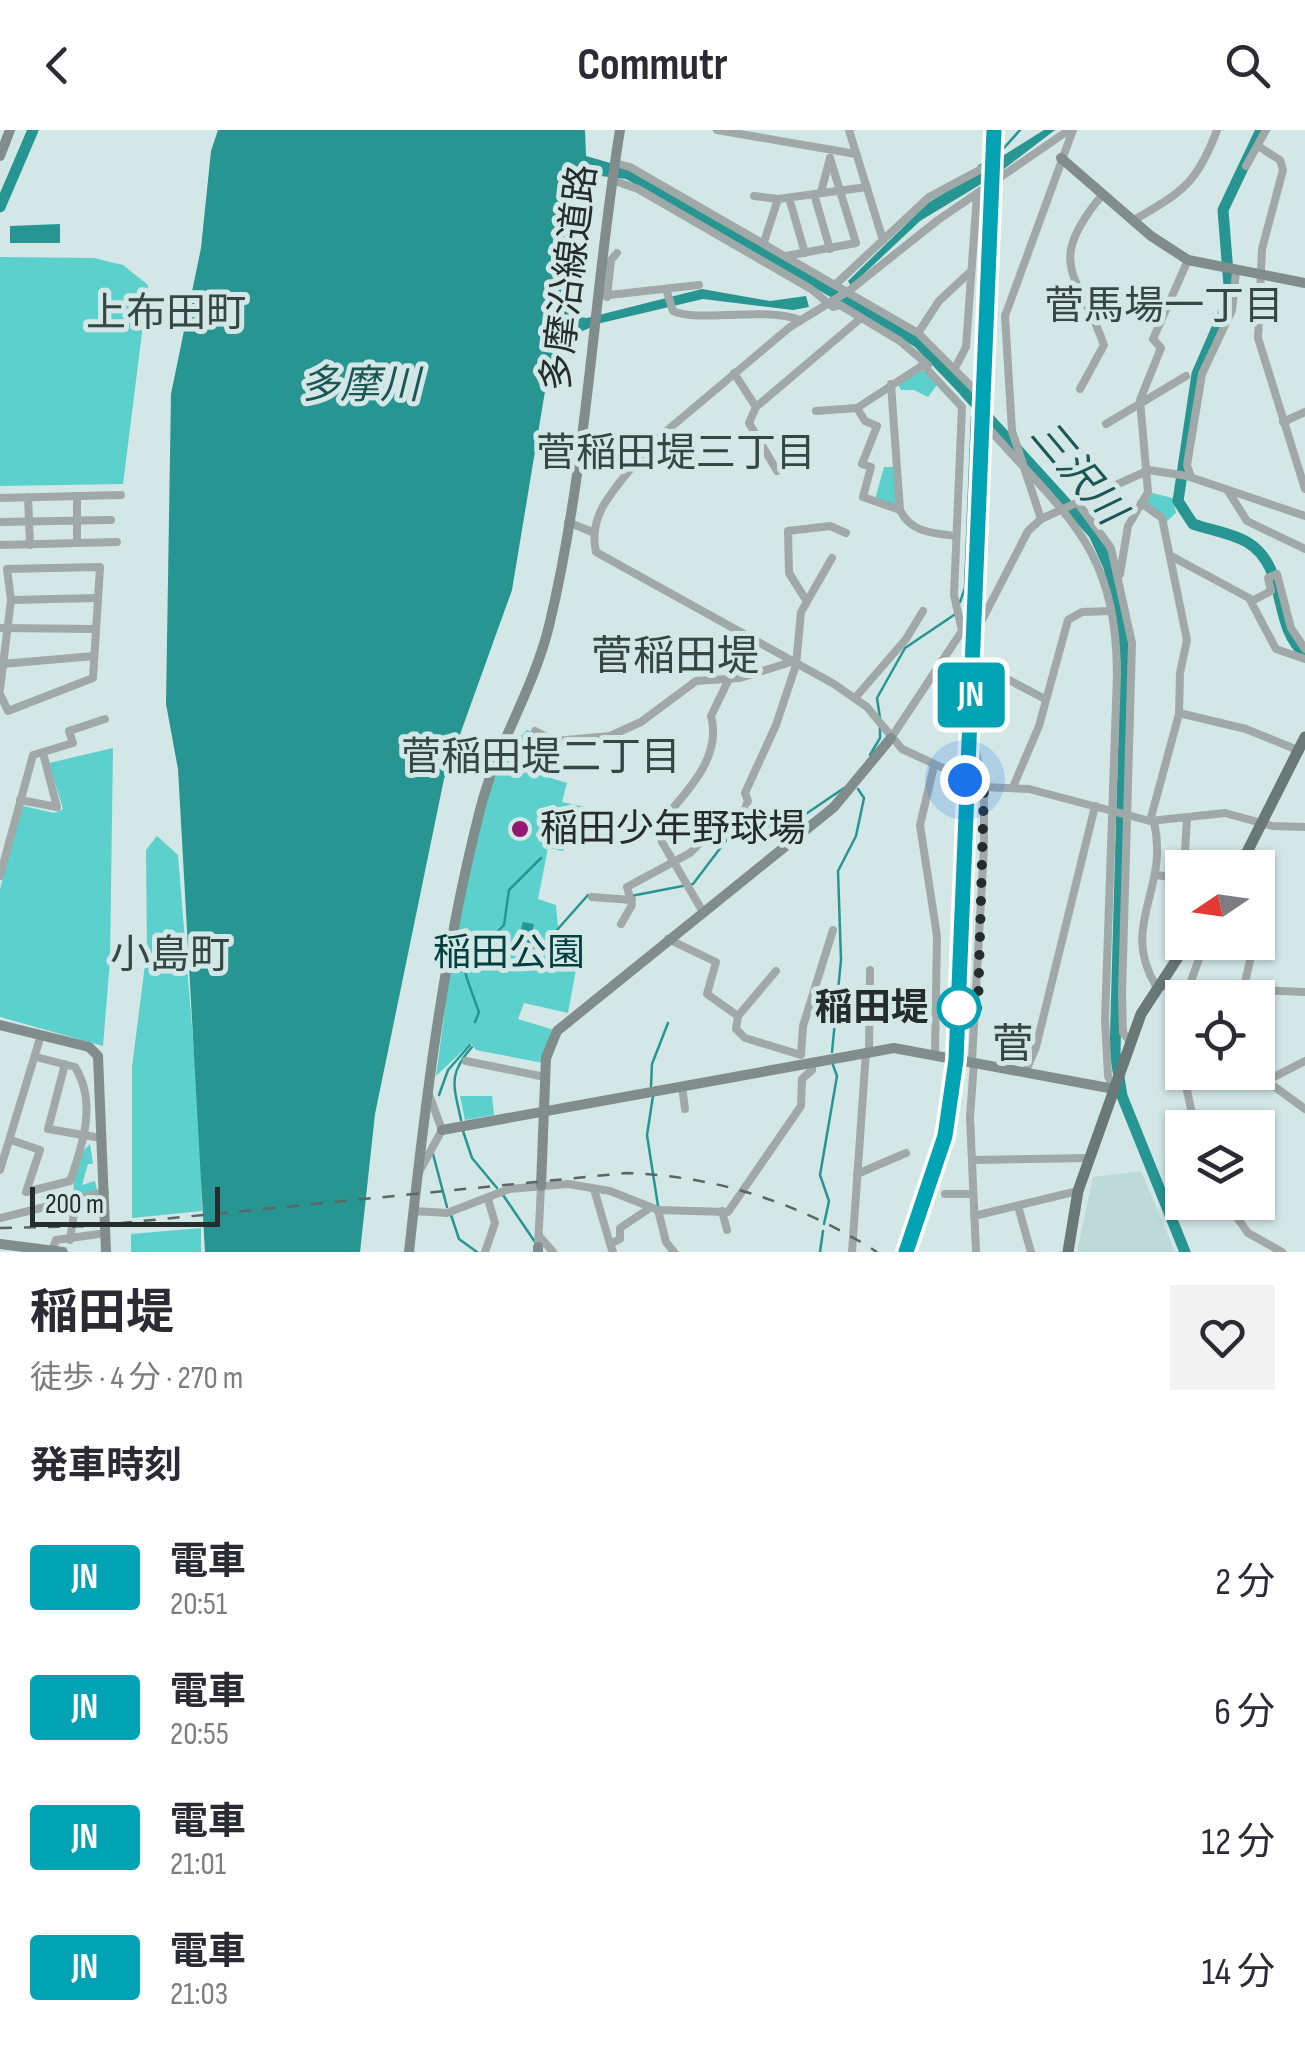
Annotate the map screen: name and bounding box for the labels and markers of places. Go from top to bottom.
place label: 稲田少年野球場 [540,807,806,852]
marker: 稲田少年野球場 [509,818,531,840]
place label: 稲田堤 [815,986,929,1031]
marker: 稲田堤 [938,987,980,1029]

